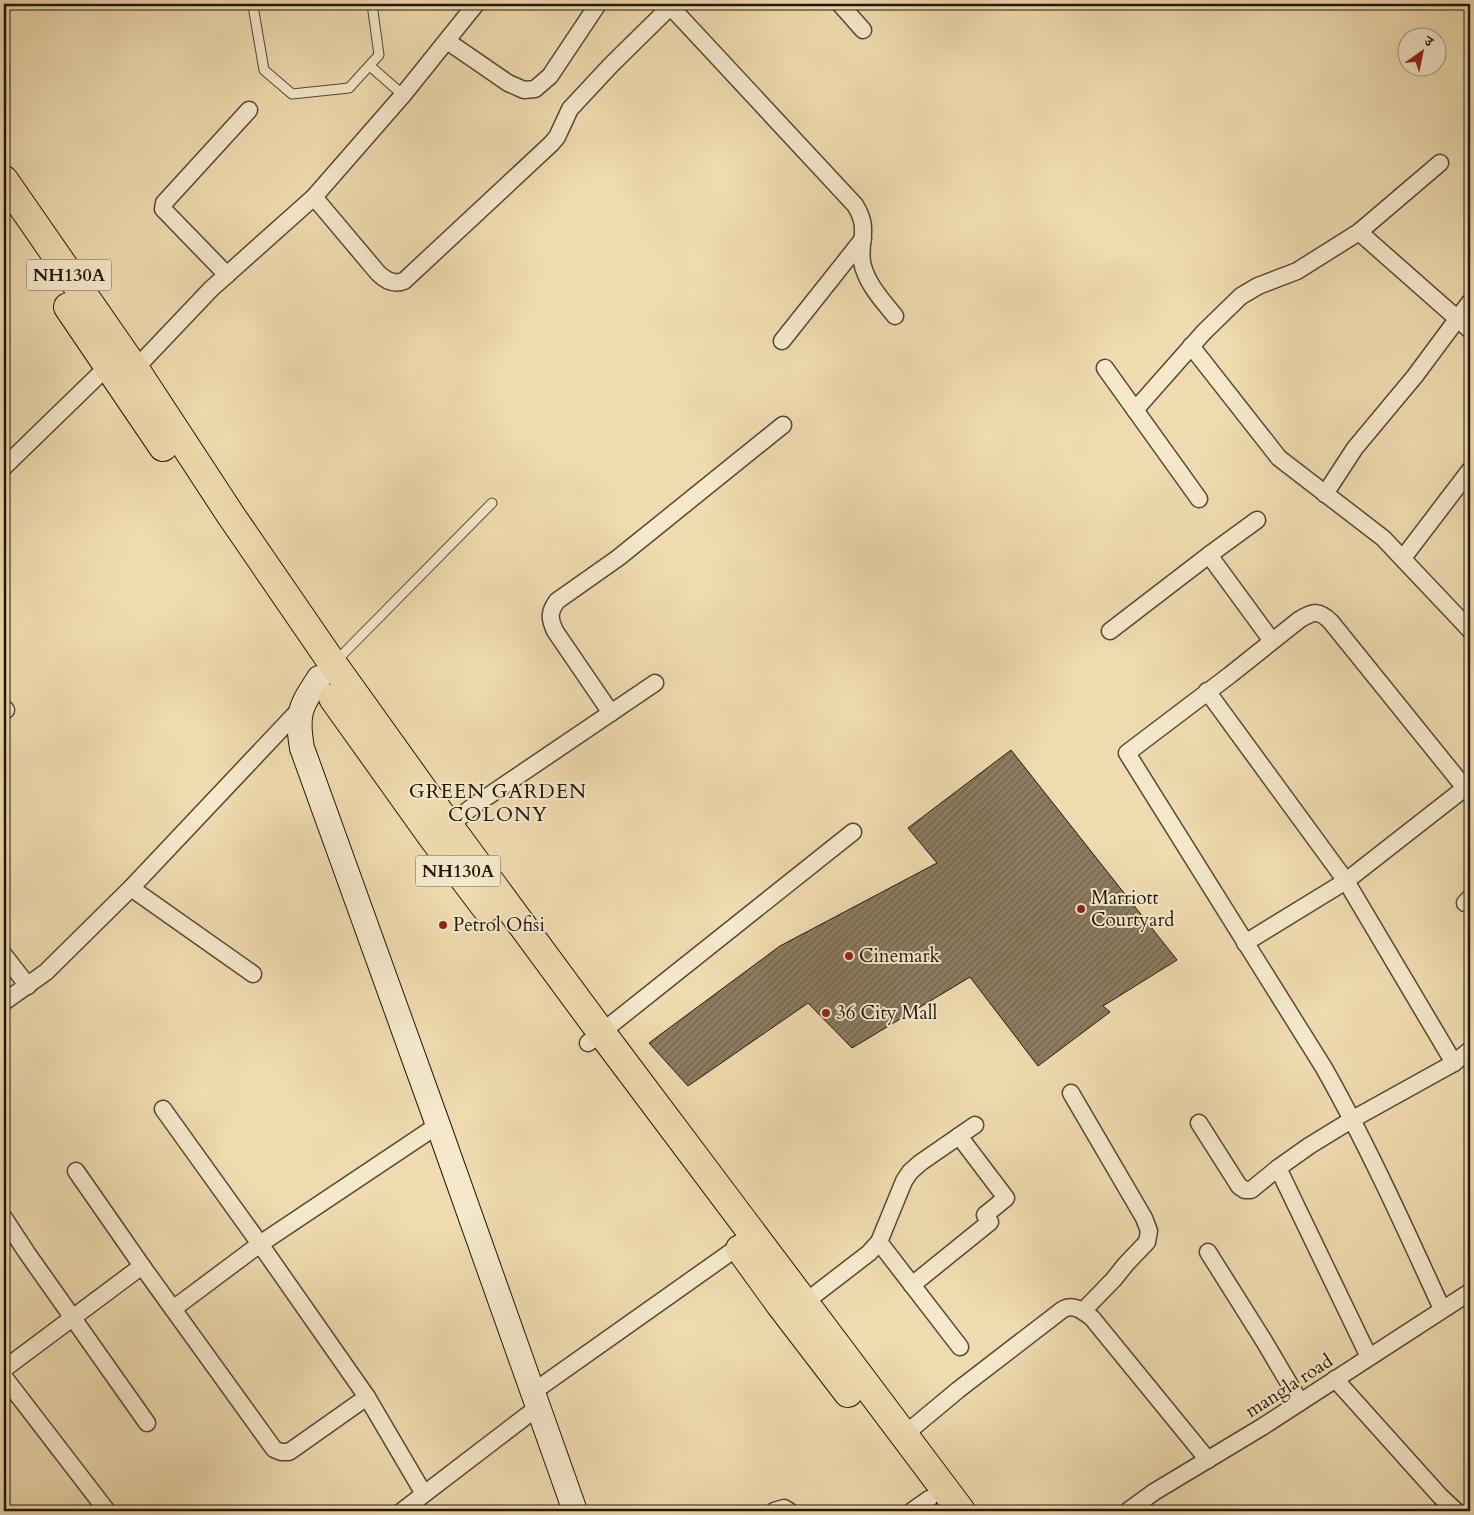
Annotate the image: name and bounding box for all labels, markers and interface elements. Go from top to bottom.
north arrow [1396,28,1446,78]
text: उ [1420,31,1438,52]
road number: NH130A [27,260,112,290]
district label: GREEN GARDEN COLONY [409,778,587,828]
road number: NH130A [416,856,500,886]
place label: Marriott Courtyard [1091,885,1174,933]
marker: Marriott Courtyard [1075,903,1087,915]
place label: Petrol Ofisi [453,912,545,938]
marker: Petrol Ofisi [437,919,449,931]
place label: Cinemark [859,943,941,969]
marker: Cinemark [843,950,855,962]
place label: 36 City Mall [836,1000,938,1026]
marker: 36 City Mall [820,1007,832,1019]
street label: mangla road [1240,1348,1338,1424]

